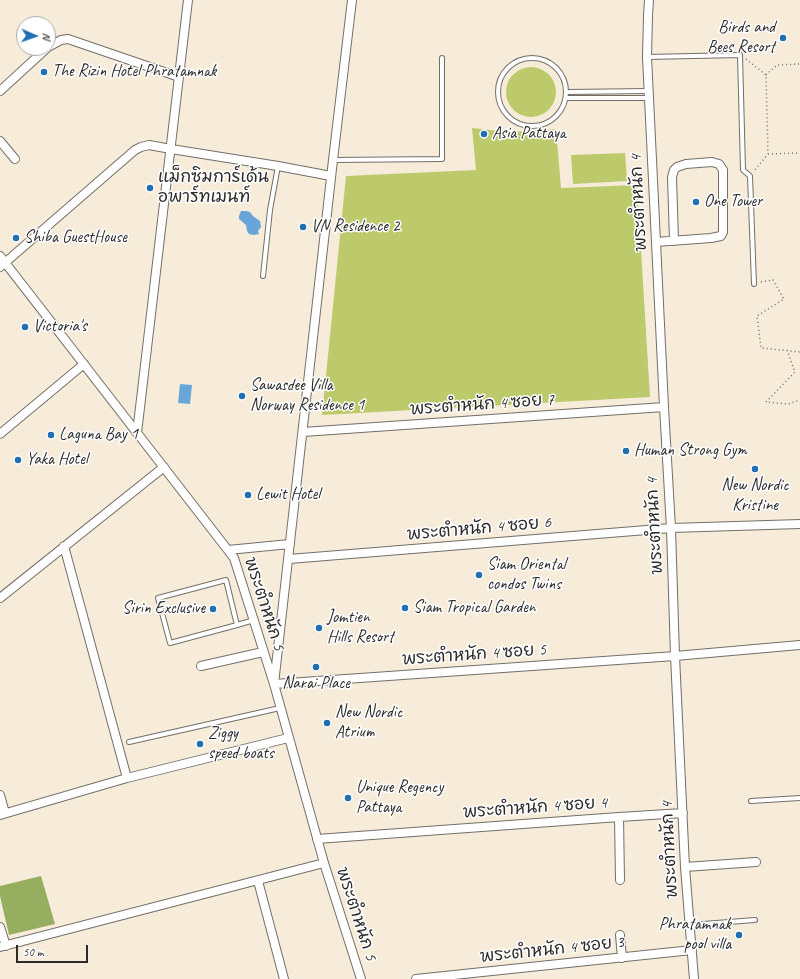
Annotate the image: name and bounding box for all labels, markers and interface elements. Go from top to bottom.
north arrow [16,16,56,56]
place label: Birds and Bees Resort [707,18,775,58]
text: N [40,33,54,40]
marker: Birds and Bees Resort [778,33,788,43]
place label: The Rizin Hotel Phratamnak [52,62,216,82]
marker: The Rizin Hotel Phratamnak [39,67,49,77]
place label: Asia Pattaya [492,124,566,144]
marker: Asia Pattaya [479,129,489,139]
street label: พระตำหนัก 4 [626,154,652,252]
place label: แม็กซิมการ์เด้น อพาร์ทเมนท์ [158,168,269,208]
marker: แม็กซิมการ์เด้น อพาร์ทเมนท์ [145,183,155,193]
place label: One Tower [704,192,762,212]
marker: One Tower [691,197,701,207]
place label: VN Residence 2 [311,217,400,237]
marker: VN Residence 2 [298,222,308,232]
place label: Shiba GuestHouse [24,228,127,248]
marker: Shiba GuestHouse [11,233,21,243]
place label: Victoria's [33,317,87,337]
marker: Victoria's [20,322,30,332]
place label: Sawasdee Villa Norway Residence 1 [250,376,364,416]
street label: พระตำหนัก 4 ซอย 7 [409,390,555,420]
marker: Sawasdee Villa Norway Residence 1 [237,391,247,401]
place label: Laguna Bay 1 [59,425,138,445]
marker: Laguna Bay 1 [46,430,56,440]
place label: Human Strong Gym [634,441,747,461]
marker: Human Strong Gym [621,446,631,456]
place label: Yaka Hotel [26,450,88,470]
marker: Yaka Hotel [13,455,23,465]
marker: New Nordic Kristine [750,464,760,474]
place label: New Nordic Kristine [721,476,789,516]
street label: พระตำหนัก 4 [642,477,668,575]
place label: Lewit Hotel [256,485,320,505]
marker: Lewit Hotel [243,490,253,500]
street label: พระตำหนัก 4 ซอย 6 [406,513,552,545]
street label: พระตำหนัก 5 [239,555,289,653]
place label: Siam Oriental condos Twins [487,555,566,595]
marker: Siam Oriental condos Twins [474,570,484,580]
place label: Siam Tropical Garden [413,598,535,618]
place label: Sirin Exclusive [122,599,205,619]
marker: Siam Tropical Garden [400,603,410,613]
marker: Sirin Exclusive [208,604,218,614]
place label: Jomtien Hills Resort [327,608,394,648]
marker: Jomtien Hills Resort [314,623,324,633]
street label: พระตำหนัก 4 ซอย 5 [401,640,547,670]
marker: Narai Place [311,662,321,672]
place label: Narai Place [282,674,350,694]
place label: New Nordic Atrium [335,703,402,743]
marker: New Nordic Atrium [322,718,332,728]
place label: Ziggy speed boats [208,724,274,764]
marker: Ziggy speed boats [195,739,205,749]
place label: Unique Regency Pattaya [356,778,443,818]
marker: Unique Regency Pattaya [343,793,353,803]
street label: พระตำหนัก 4 ซอย 4 [462,793,608,823]
street label: พระตำหนัก 4 [657,801,683,899]
street label: พระตำหนัก 5 [331,865,381,963]
place label: Phratamnak pool villa [659,915,731,955]
marker: Phratamnak pool villa [734,930,744,940]
street label: พระตำหนัก 4 ซอย 3 [479,932,625,968]
scale bar [18,937,90,963]
text: 50 m [23,944,43,960]

